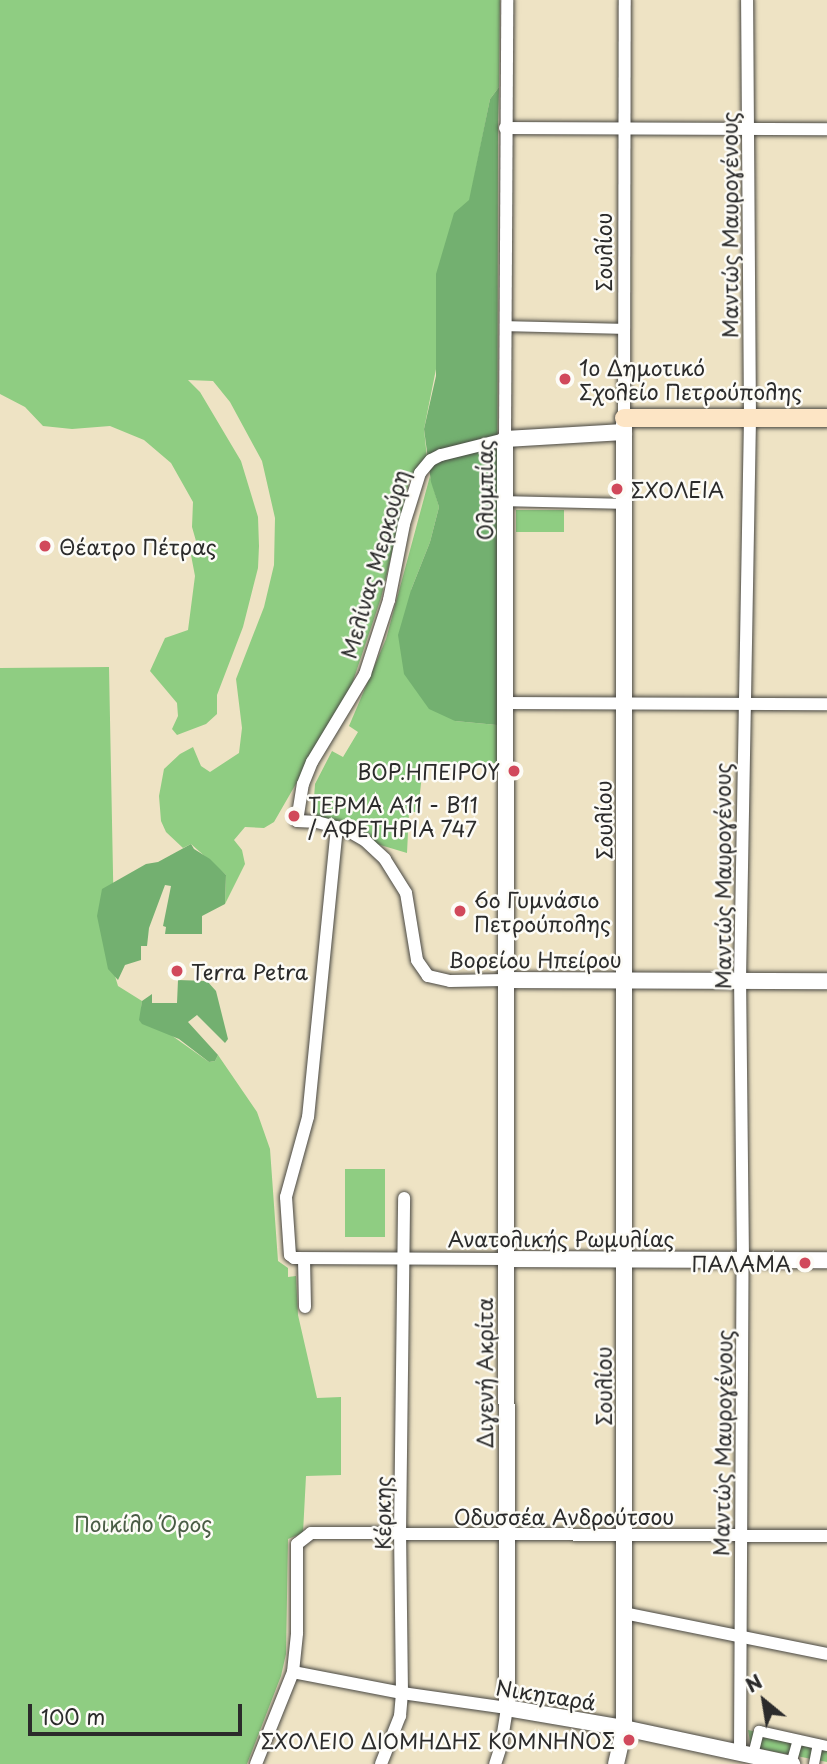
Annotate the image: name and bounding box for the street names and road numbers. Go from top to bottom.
street label: Μαντώς Μαυρογένους [716,111,742,339]
street label: Σουλίου [590,212,616,292]
street label: Ολυμπίας [471,440,497,540]
street label: Μελίνας Μερκούρη [335,466,413,662]
street label: Μαντώς Μαυρογένους [709,762,735,990]
street label: Σουλίου [590,780,616,860]
street label: Βορείου Ηπείρου [448,946,622,972]
street label: Ανατολικής Ρωμυλίας [447,1225,675,1251]
street label: Διγενή Ακρίτα [471,1297,497,1449]
street label: Μαντώς Μαυρογένους [707,1329,737,1557]
street label: Σουλίου [590,1346,616,1426]
street label: Κέρκης [369,1476,395,1550]
street label: Οδυσσέα Ανδρούτσου [454,1503,674,1529]
street label: Νικηταρά [494,1674,598,1714]

